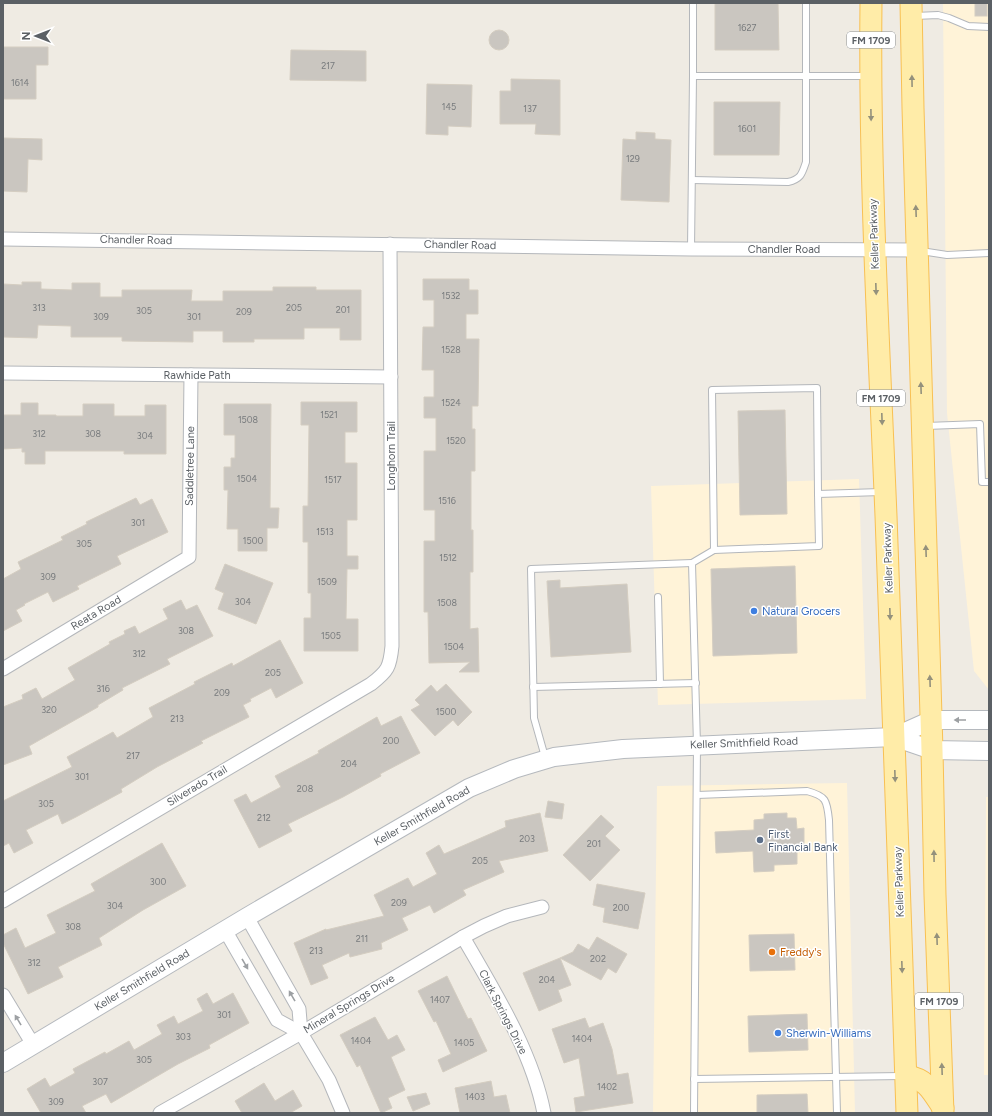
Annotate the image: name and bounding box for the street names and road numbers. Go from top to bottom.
road number: FM 1709 [847,32,895,48]
street label: Keller Parkway [866,198,882,270]
street label: Chandler Road [100,233,172,247]
street label: Chandler Road [424,238,496,252]
street label: Chandler Road [748,243,820,256]
street label: Rawhide Path [163,369,231,382]
road number: FM 1709 [857,390,905,406]
street label: Longhorn Trail [385,421,398,491]
street label: Saddletree Lane [183,426,197,506]
street label: Keller Parkway [880,522,896,594]
street label: Reata Road [69,593,123,633]
street label: Keller Smithfield Road [690,735,798,751]
street label: Silverado Trail [164,763,230,809]
street label: Keller Smithfield Road [372,783,472,849]
street label: Keller Parkway [891,846,907,918]
street label: Keller Smithfield Road [92,947,192,1013]
street label: Clark Springs Drive [476,968,530,1056]
street label: Mineral Springs Drive [301,972,397,1036]
road number: FM 1709 [915,993,963,1009]

